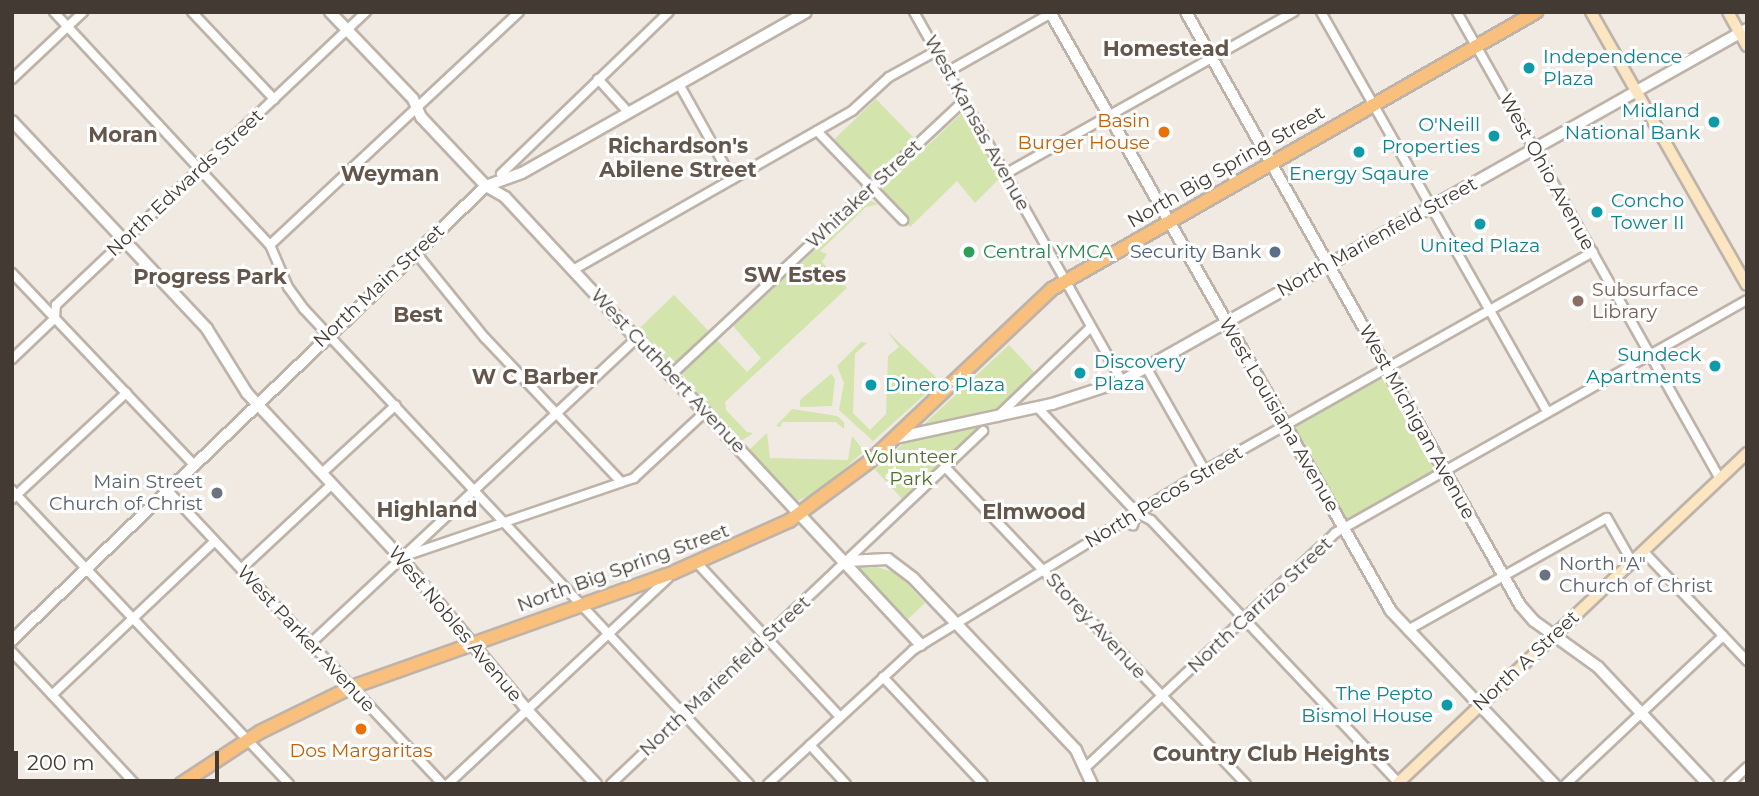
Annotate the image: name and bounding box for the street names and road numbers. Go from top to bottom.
street label: West Kansas Avenue [919,31,1035,215]
street label: West Ohio Avenue [1494,90,1600,254]
street label: North Big Spring Street [1123,101,1329,233]
street label: North Edwards Street [102,105,268,261]
street label: Whitaker Street [802,135,926,253]
street label: North Marienfeld Street [1273,172,1481,302]
street label: North Main Street [309,220,449,352]
street label: West Cuthbert Avenue [586,284,750,458]
street label: West Louisiana Avenue [1214,314,1344,516]
street label: West Michigan Avenue [1354,321,1480,523]
street label: North Pecos Street [1081,441,1247,553]
street label: North Big Spring Street [514,519,732,617]
street label: North Carrizo Street [1183,532,1337,678]
street label: West Nobles Avenue [383,541,527,707]
street label: West Parker Avenue [232,561,380,717]
street label: Storey Avenue [1041,568,1151,684]
street label: North Marienfeld Street [635,591,815,761]
street label: North A Street [1468,606,1584,716]

